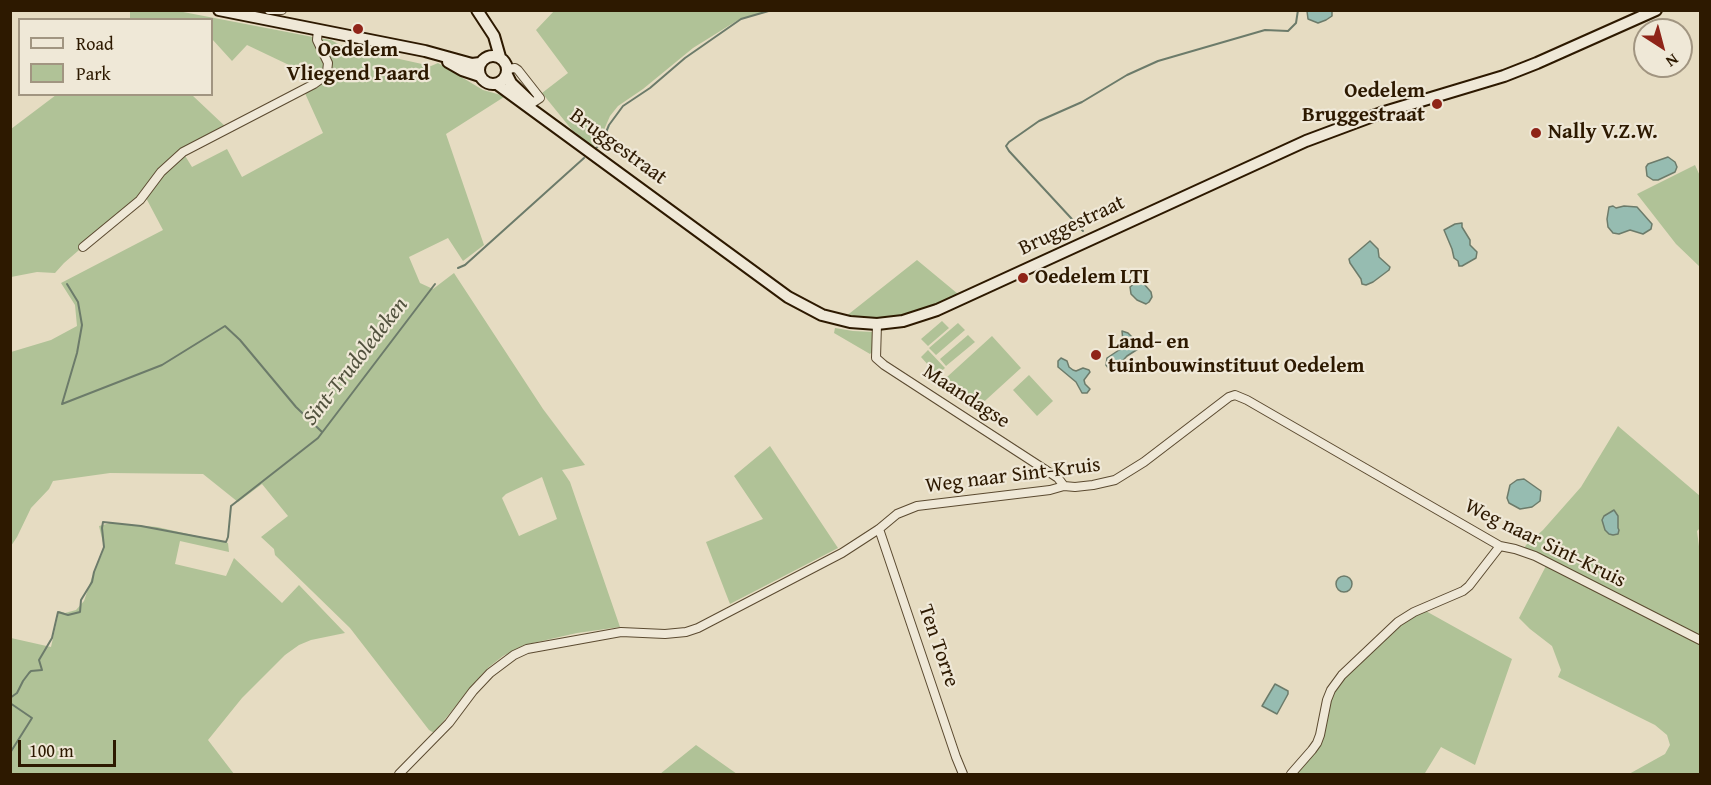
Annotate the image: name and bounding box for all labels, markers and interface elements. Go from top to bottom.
legend [18,18,213,96]
north arrow [1633,18,1693,78]
marker: Oedelem Vliegend Paard [351,22,365,36]
text: Road [76,30,114,57]
place label: Oedelem Vliegend Paard [286,38,430,88]
text: N [1661,48,1684,74]
text: Park [76,60,111,87]
place label: Oedelem Bruggestraat [1302,79,1425,129]
marker: Oedelem Bruggestraat [1430,97,1444,111]
street label: Bruggestraat [564,103,672,191]
place label: Nally V.Z.W. [1548,120,1658,146]
marker: Nally V.Z.W. [1529,126,1543,140]
street label: Bruggestraat [1015,190,1129,262]
place label: Oedelem LTI [1035,265,1149,291]
marker: Oedelem LTI [1016,271,1030,285]
water label: Sint-Trudoledeken [298,293,414,431]
place label: Land- en tuinbouwinstituut Oedelem [1108,330,1364,380]
marker: Land- en tuinbouwinstituut Oedelem [1089,348,1103,362]
street label: Maandagse [918,360,1014,434]
street label: Weg naar Sint-Kruis [924,453,1102,499]
street label: Weg naar Sint-Kruis [1460,494,1630,594]
street label: Ten Torre [912,601,964,691]
scale bar [21,728,118,766]
text: 100 m [29,737,74,764]

